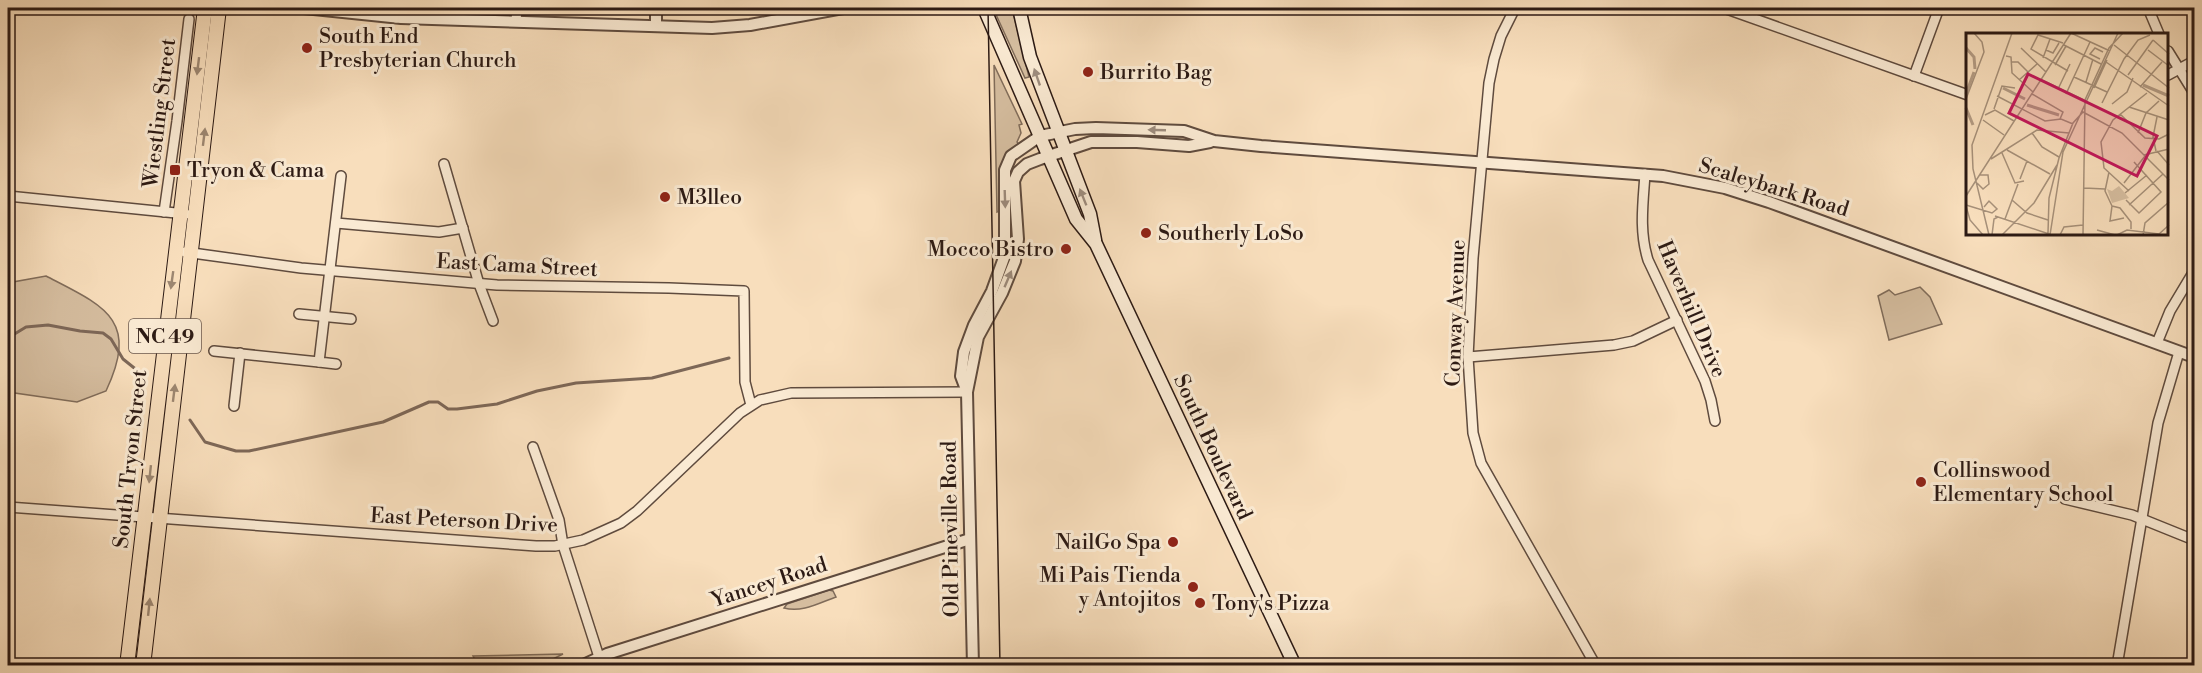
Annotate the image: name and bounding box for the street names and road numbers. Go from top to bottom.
street label: Wiestling Street [138,36,182,191]
street label: Scaleybark Road [1695,153,1852,223]
street label: Haverhill Drive [1651,237,1732,382]
street label: Conway Avenue [1440,239,1472,387]
street label: East Cama Street [436,249,599,283]
road number: NC 49 [129,319,201,353]
street label: South Tryon Street [109,368,153,550]
street label: South Boulevard [1167,371,1257,524]
street label: Old Pineville Road [936,440,966,618]
street label: East Peterson Drive [369,503,559,539]
street label: Yancey Road [707,552,831,614]

